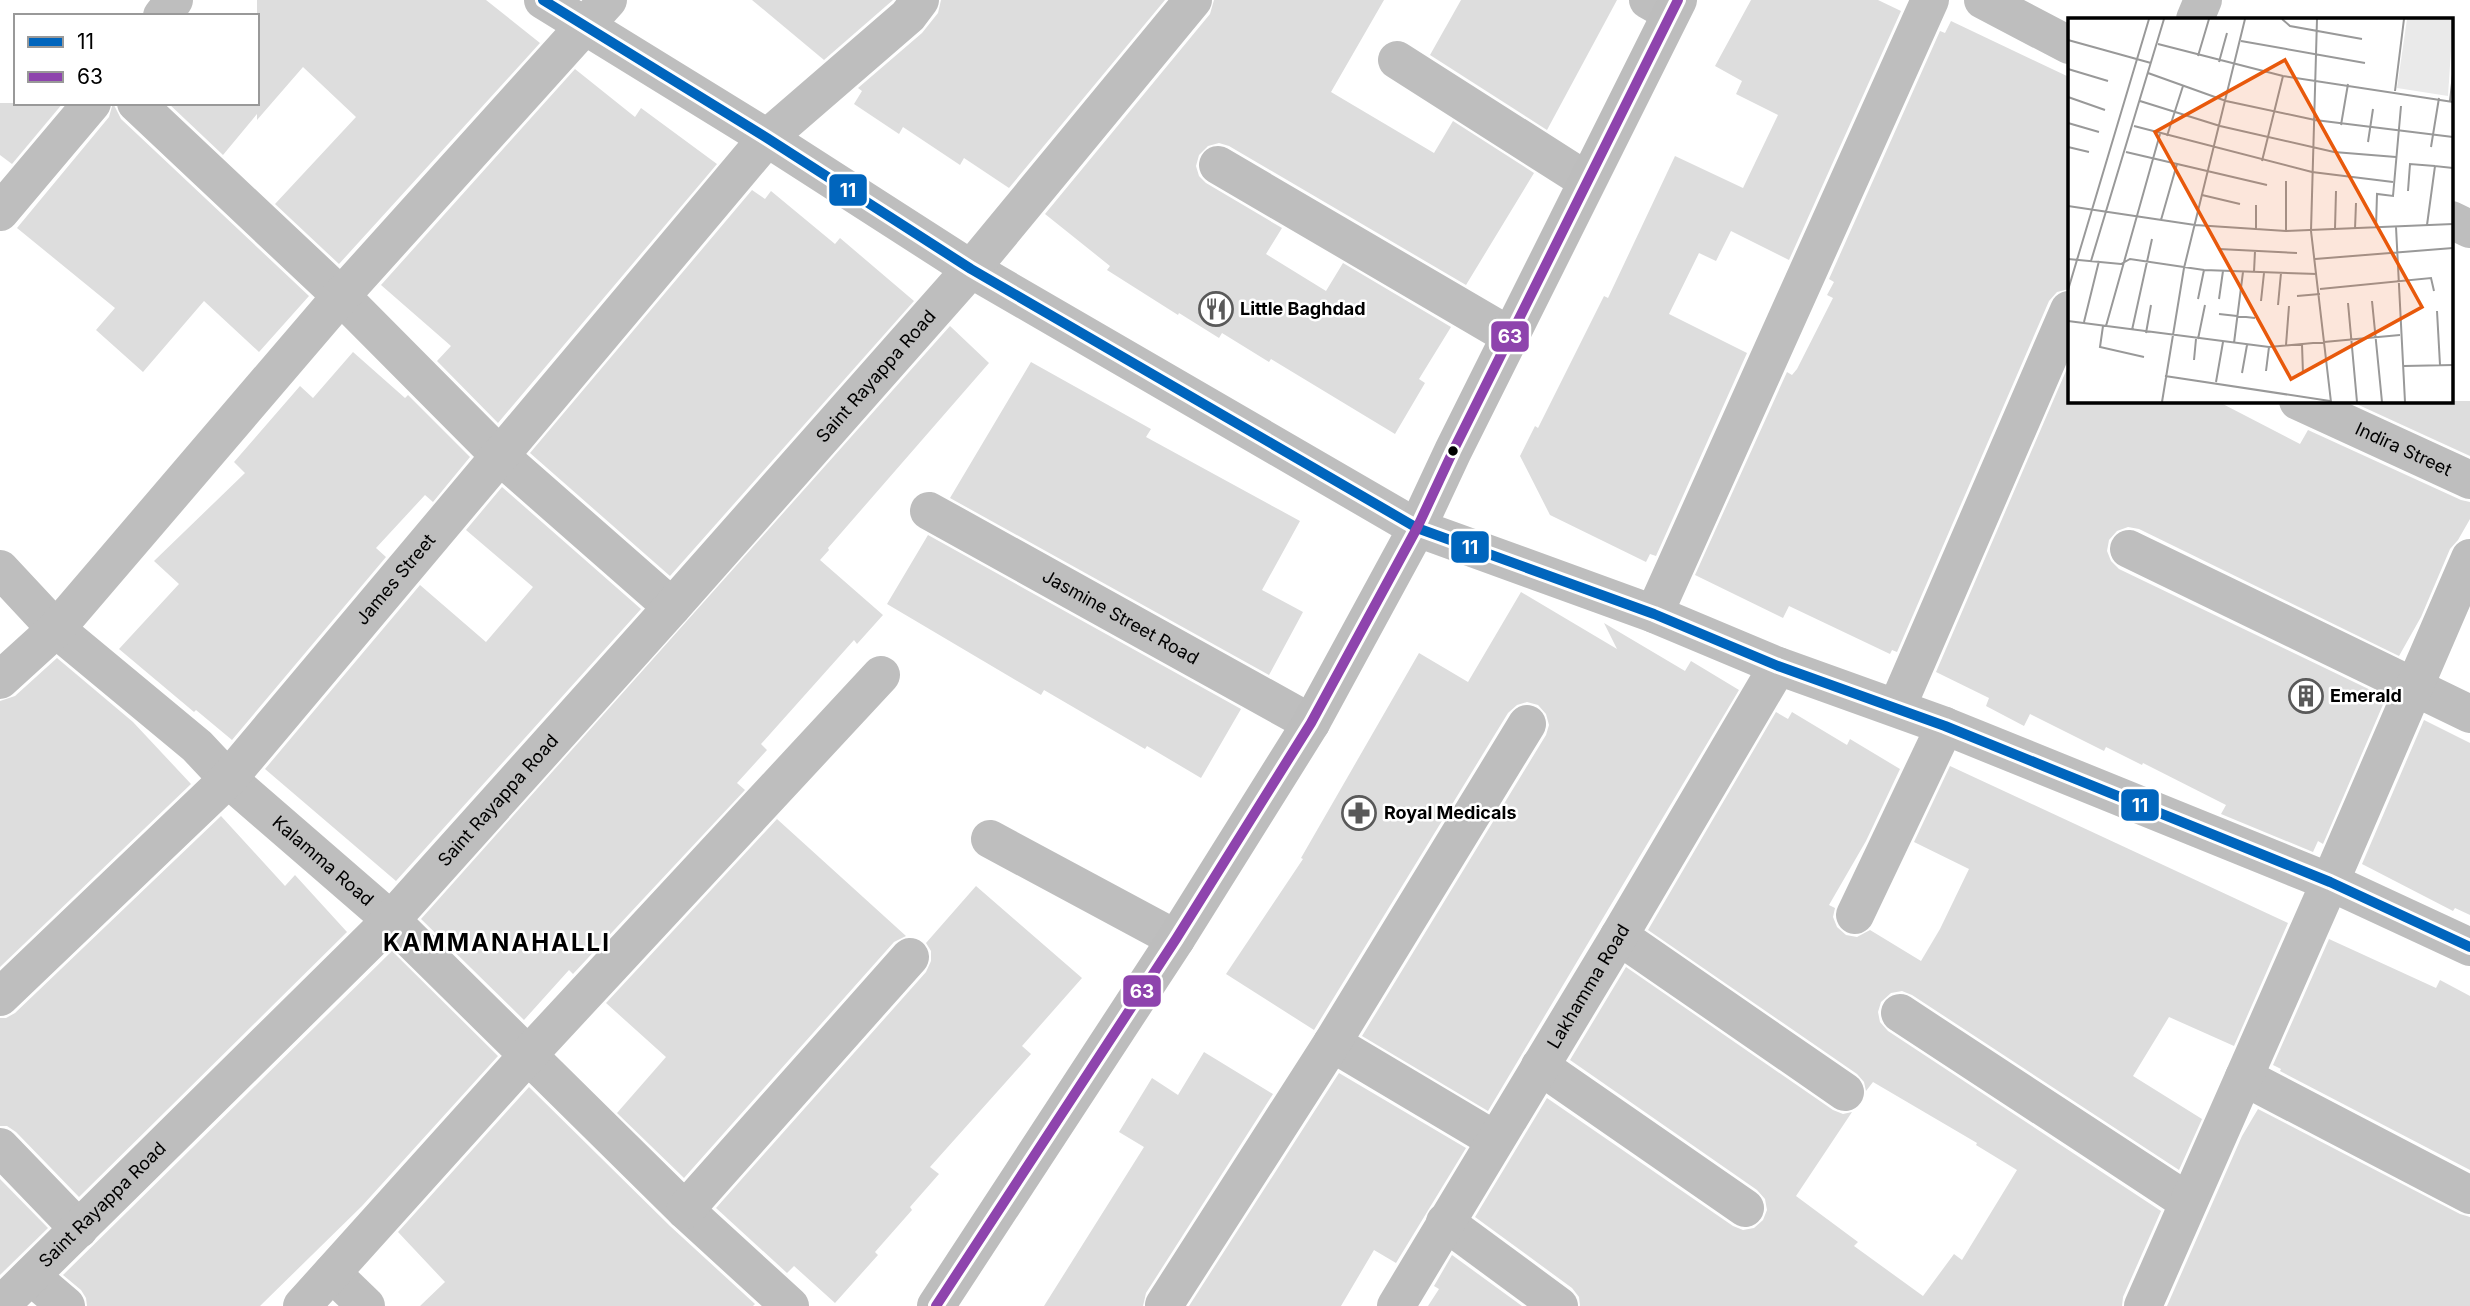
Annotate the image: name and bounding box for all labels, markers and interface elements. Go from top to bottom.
legend [14,14,259,105]
inset map [2068,18,2452,402]
text: 11 [77,29,94,54]
text: 63 [77,64,103,89]
line badge: 11 [828,173,868,207]
text: 11 [840,179,856,202]
restaurant icon: Little Baghdad [1197,290,1235,328]
place label: Little Baghdad [1240,298,1366,319]
street label: Saint Rayappa Road [811,305,940,447]
line badge: 63 [1490,320,1530,353]
text: 63 [1498,325,1522,348]
street label: Indira Street [2352,418,2455,480]
unlabelled marker [1446,444,1460,458]
street label: James Street [351,530,439,629]
line badge: 11 [1450,530,1490,564]
text: 11 [1462,536,1478,559]
street label: Jasmine Street Road [1039,565,1203,669]
building icon: Emerald [2287,677,2325,715]
place label: Emerald [2330,685,2402,706]
street label: Saint Rayappa Road [433,730,562,870]
line badge: 11 [2120,788,2160,822]
pharmacy icon: Royal Medicals [1340,794,1378,832]
text: 11 [2132,794,2148,817]
place label: Royal Medicals [1384,802,1516,823]
street label: Kalamma Road [268,811,378,910]
street label: Lakhamma Road [1543,920,1633,1052]
district label: KAMMANAHALLI [383,928,611,957]
line badge: 63 [1122,974,1162,1008]
text: 63 [1130,980,1154,1003]
street label: Saint Rayappa Road [34,1137,170,1272]

